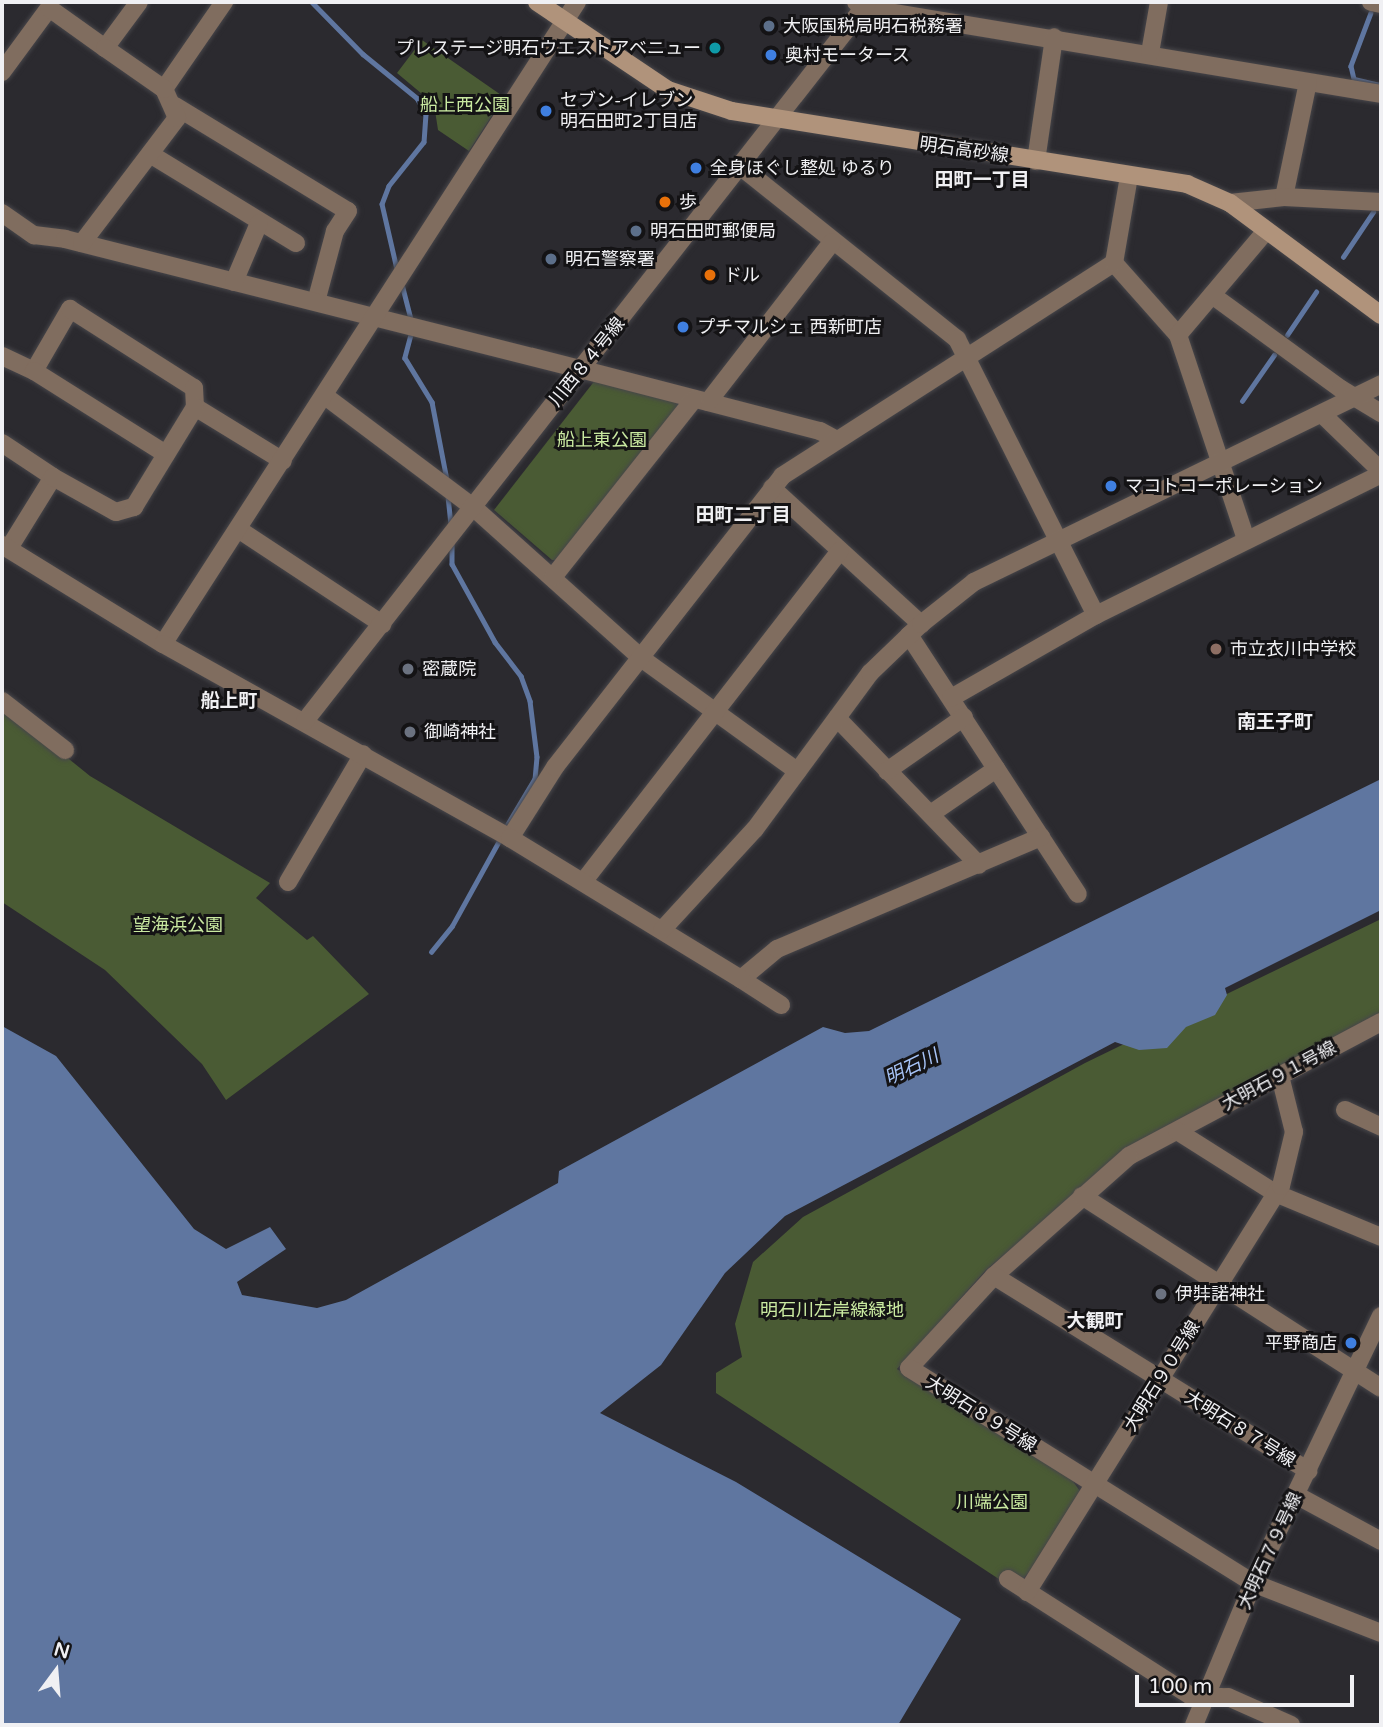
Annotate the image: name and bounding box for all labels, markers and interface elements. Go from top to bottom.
place label: 大阪国税局明石税務署 [783,15,963,37]
marker: 大阪国税局明石税務署 [761,18,777,34]
place label: プレステージ明石ウエストアベニュー [395,37,701,59]
marker: プレステージ明石ウエストアベニュー [707,40,723,56]
place label: 奥村モータース [785,44,911,66]
marker: 奥村モータース [763,47,779,63]
place label: セブン-イレブン 明石田町2丁目店 [560,90,697,132]
park label: 船上西公園 [420,94,510,116]
marker: セブン-イレブン 明石田町2丁目店 [538,103,554,119]
street label: 明石高砂線 [918,133,1010,167]
place label: 全身ほぐし整処 ゆるり [710,157,895,179]
marker: 全身ほぐし整処 ゆるり [688,160,704,176]
district label: 田町一丁目 [935,170,1029,192]
place label: 歩 [679,191,697,213]
marker: 歩 [657,194,673,210]
place label: 明石田町郵便局 [650,220,776,242]
marker: 明石田町郵便局 [628,223,644,239]
place label: 明石警察署 [565,248,655,270]
marker: 明石警察署 [543,251,559,267]
place label: ドル [724,264,760,286]
marker: ドル [702,267,718,283]
street label: 川西８４号線 [545,313,629,411]
place label: プチマルシェ 西新町店 [697,316,882,338]
marker: プチマルシェ 西新町店 [675,319,691,335]
park label: 船上東公園 [557,429,647,451]
place label: マコトコーポレーション [1125,475,1323,497]
marker: マコトコーポレーション [1103,478,1119,494]
district label: 田町二丁目 [696,505,790,527]
place label: 市立衣川中学校 [1230,638,1356,660]
marker: 市立衣川中学校 [1208,641,1224,657]
place label: 密蔵院 [422,658,476,680]
marker: 密蔵院 [400,661,416,677]
district label: 船上町 [201,691,257,713]
district label: 南王子町 [1237,712,1313,734]
place label: 御崎神社 [424,721,496,743]
marker: 御崎神社 [402,724,418,740]
park label: 望海浜公園 [133,914,223,936]
street label: 大明石９１号線 [1218,1037,1340,1115]
water label: 明石川 [881,1045,943,1091]
place label: 伊弉諾神社 [1175,1283,1265,1305]
marker: 伊弉諾神社 [1153,1286,1169,1302]
park label: 明石川左岸線緑地 [760,1299,904,1321]
district label: 大観町 [1067,1311,1123,1333]
street label: 大明石９０号線 [1119,1317,1205,1435]
place label: 平野商店 [1265,1332,1337,1354]
marker: 平野商店 [1343,1335,1359,1351]
street label: 大明石８９号線 [922,1371,1040,1457]
street label: 大明石８７号線 [1181,1386,1299,1472]
street label: 大明石７９号線 [1234,1489,1306,1613]
park label: 川端公園 [956,1491,1028,1513]
north arrow [21,1636,91,1706]
text: N [51,1638,72,1663]
scale bar [1138,1660,1357,1704]
text: 100 m [1148,1674,1212,1699]

